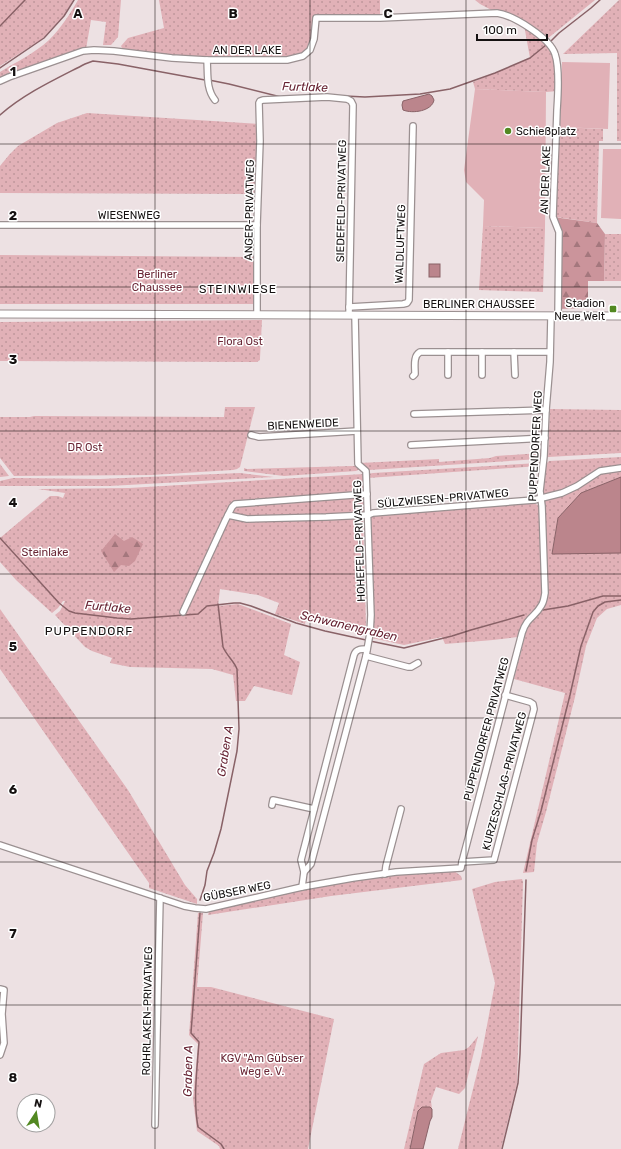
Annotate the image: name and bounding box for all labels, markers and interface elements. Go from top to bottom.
text: A [73,6,83,21]
text: B [228,6,238,21]
text: C [383,6,393,21]
scale bar [477,16,547,42]
text: 100 m [483,23,517,37]
street label: AN DER LAKE [213,44,282,57]
text: 1 [10,64,16,79]
water label: Furtlake [282,79,328,95]
place label: Schießplatz [516,125,576,138]
marker: Schießplatz [503,126,513,136]
street label: SIEDEFELD-PRIVATWEG [334,140,349,262]
street label: AN DER LAKE [538,145,553,215]
street label: ANGER-PRIVATWEG [242,159,257,261]
street label: WALDLUFTWEG [393,204,408,284]
text: 2 [9,208,17,223]
street label: WIESENWEG [98,209,160,222]
park label: Berliner Chaussee [132,268,182,294]
district label: STEINWIESE [199,282,277,296]
place label: Stadion Neue Welt [554,297,606,323]
street label: BERLINER CHAUSSEE [423,298,535,311]
marker: Stadion Neue Welt [608,304,618,314]
park label: Flora Ost [217,335,264,348]
text: 3 [9,352,18,367]
street label: PUPPENDORFER WEG [526,390,545,502]
street label: BIENENWEIDE [267,416,339,433]
park label: DR Ost [68,441,103,454]
street label: HOHEFELD-PRIVATWEG [351,480,368,602]
street label: SÜLZWIESEN-PRIVATWEG [377,486,509,511]
text: 4 [9,495,18,510]
park label: Steinlake [22,546,68,559]
water label: Furtlake [85,598,132,616]
water label: Schwanengraben [299,608,399,644]
district label: PUPPENDORF [45,624,133,638]
text: 5 [9,639,17,654]
street label: PUPPENDORFER PRIVATWEG [461,656,512,802]
street label: KURZESCHLAG-PRIVATWEG [480,711,529,852]
water label: Graben A [214,724,236,778]
text: 6 [9,782,18,797]
street label: GÜBSER WEG [202,879,272,904]
text: 7 [9,926,17,941]
street label: ROHRLAKEN-PRIVATWEG [140,946,155,1076]
water label: Graben A [181,1045,195,1097]
park label: KGV "Am Gübser Weg e. V. [221,1052,304,1078]
text: 8 [9,1070,18,1085]
north arrow [16,1093,56,1133]
text: N [33,1097,43,1111]

